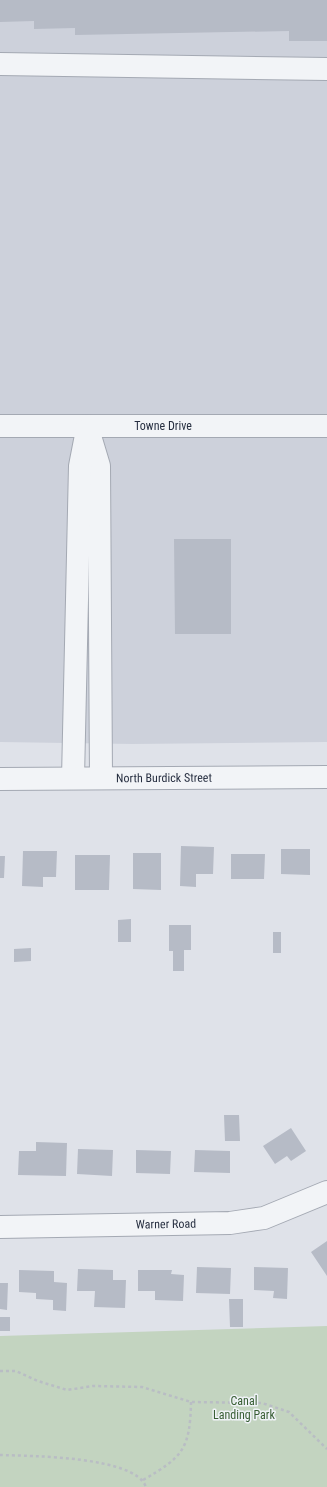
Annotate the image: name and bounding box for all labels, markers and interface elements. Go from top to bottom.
street label: Towne Drive [134,419,192,433]
street label: North Burdick Street [116,771,213,785]
street label: Warner Road [136,1217,196,1232]
park label: Canal Landing Park [213,1394,276,1422]

